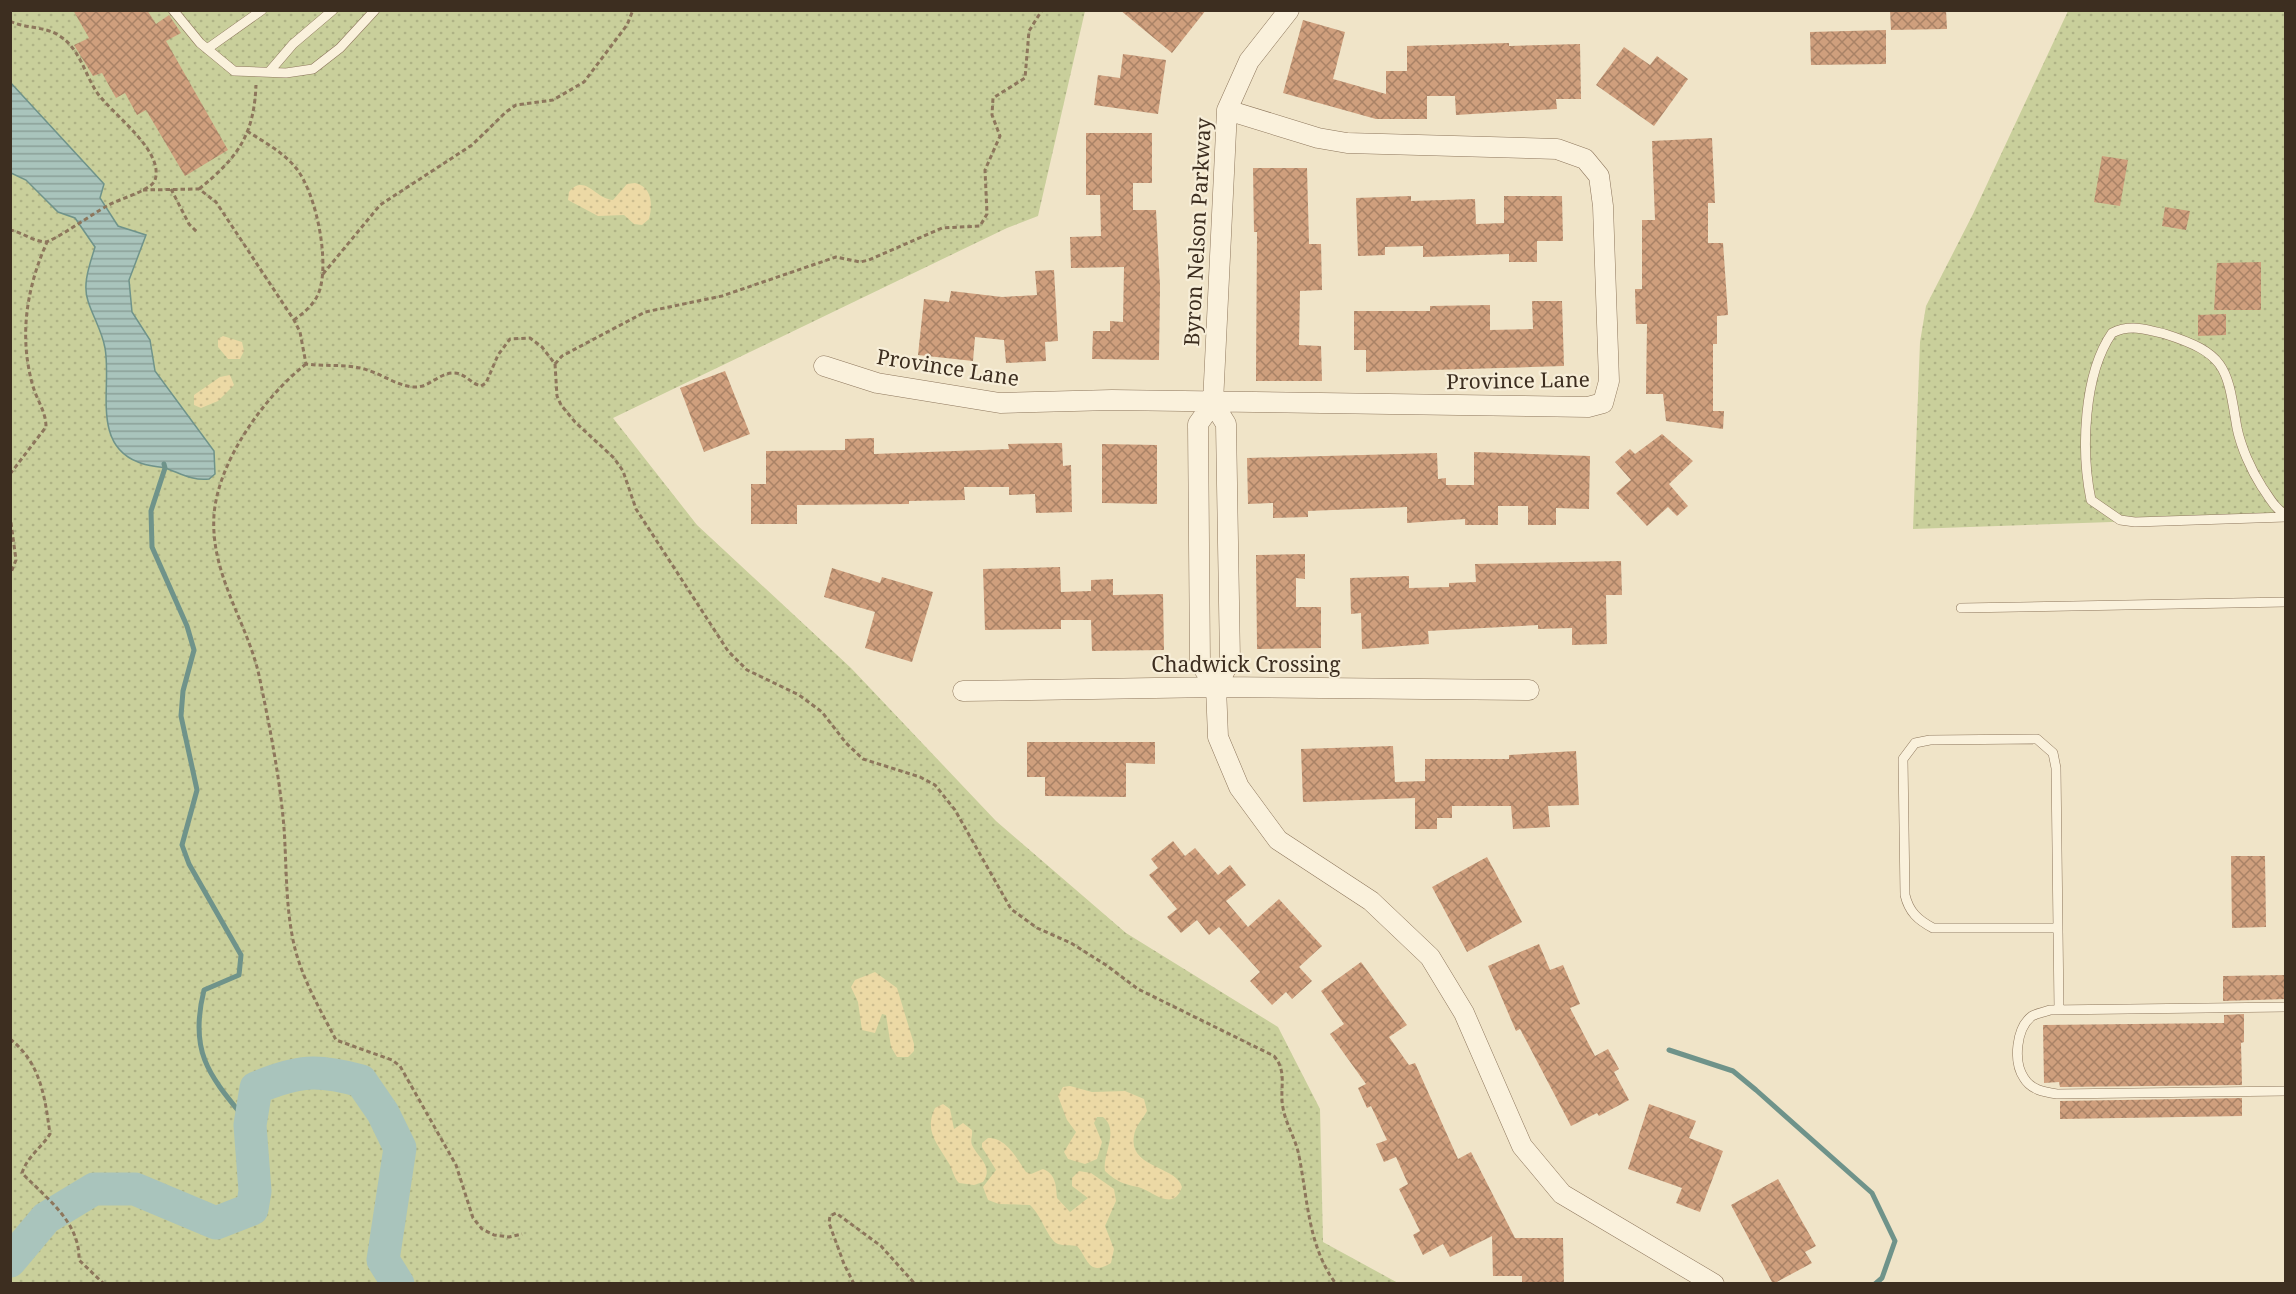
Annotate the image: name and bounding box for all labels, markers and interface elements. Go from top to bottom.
street label: Byron Nelson Parkway [1177,117,1217,347]
street label: Province Lane [875,342,1021,392]
street label: Province Lane [1446,365,1590,395]
street label: Chadwick Crossing [1151,650,1341,678]

